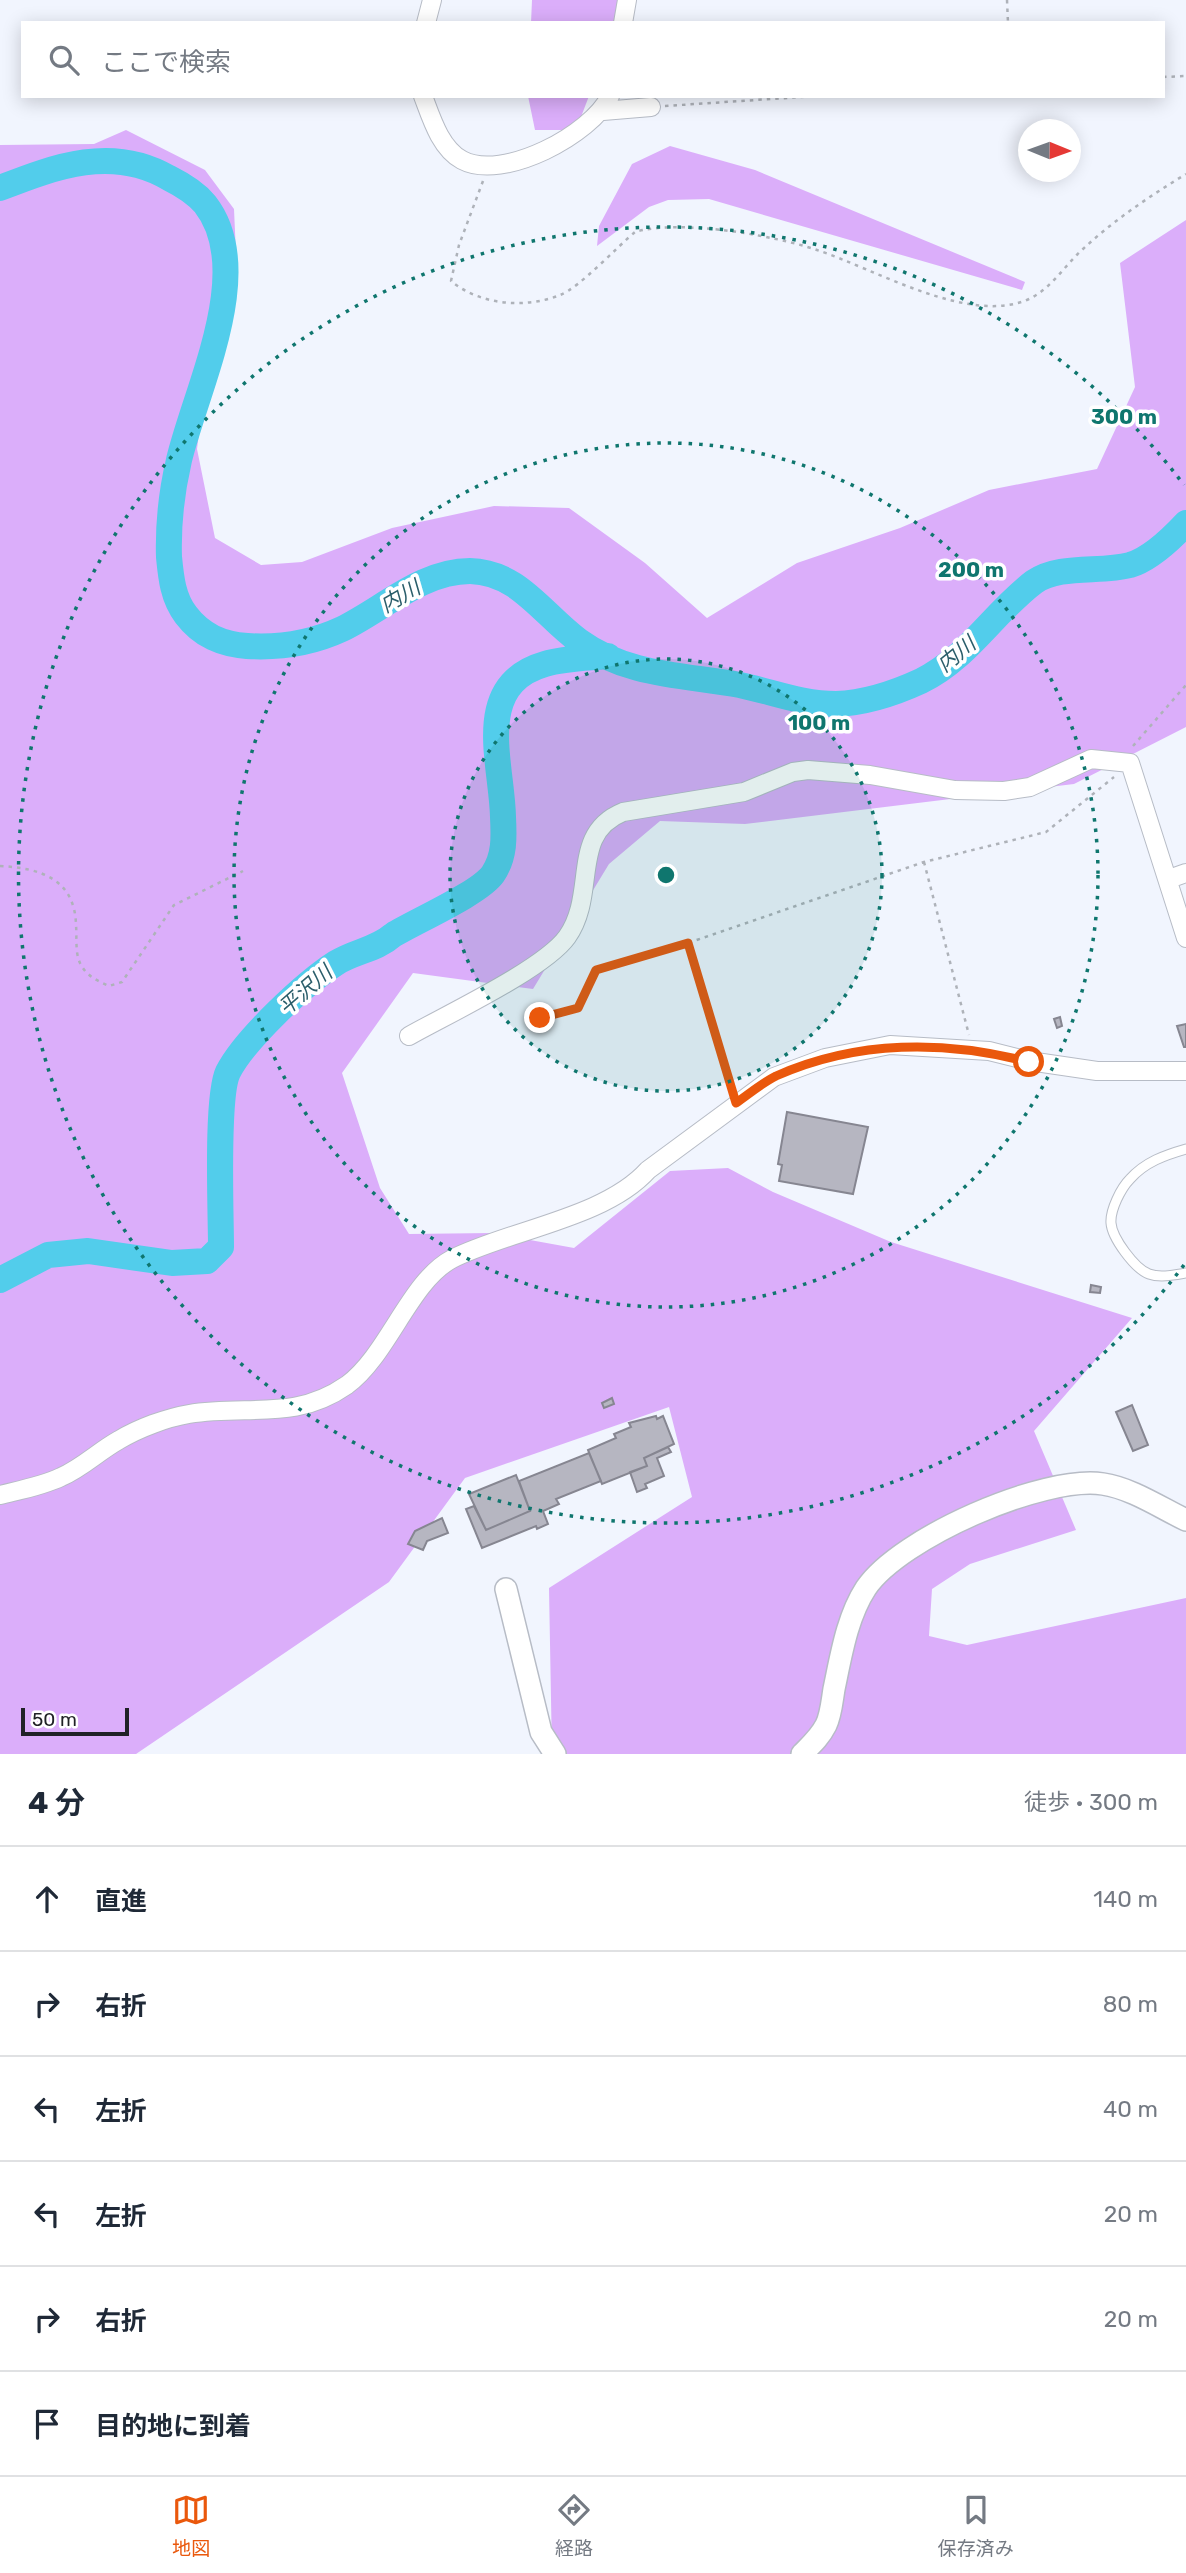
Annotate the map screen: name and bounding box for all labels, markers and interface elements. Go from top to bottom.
search box [21,21,1165,98]
icon: search [45,41,83,79]
text: ここで検索 [101,47,231,78]
north arrow [1018,119,1081,182]
text: 300 m [1091,404,1157,429]
text: 200 m [938,557,1004,582]
water label: 内川 [376,574,426,617]
water label: 内川 [932,630,982,677]
text: 100 m [788,710,850,735]
centre of rings [654,863,678,887]
water label: 平沢川 [273,959,338,1020]
route end [524,1002,555,1033]
route start [1013,1046,1044,1077]
scale bar [21,1705,130,1737]
text: 50 m [32,1708,77,1731]
text: 4 分 [28,1785,85,1821]
text: 徒歩 · 300 m [1024,1788,1158,1816]
icon: ahead [28,1880,66,1918]
text: 140 m [1093,1885,1158,1913]
text: 直進 [95,1886,147,1917]
icon: right [28,1985,66,2023]
text: 80 m [1103,1990,1158,2018]
text: 右折 [95,1991,147,2022]
icon: left [28,2090,66,2128]
text: 40 m [1103,2095,1158,2123]
text: 左折 [95,2096,147,2127]
icon: left [28,2195,66,2233]
text: 20 m [1104,2200,1158,2228]
text: 左折 [95,2201,147,2232]
icon: right [28,2300,66,2338]
text: 20 m [1104,2305,1158,2333]
text: 右折 [95,2306,147,2337]
icon: arrive [28,2405,66,2443]
text: 目的地に到着 [95,2411,251,2442]
tab: 地図 [172,2491,210,2560]
tab: 経路 [555,2491,593,2560]
tab: 保存済み [938,2491,1014,2560]

